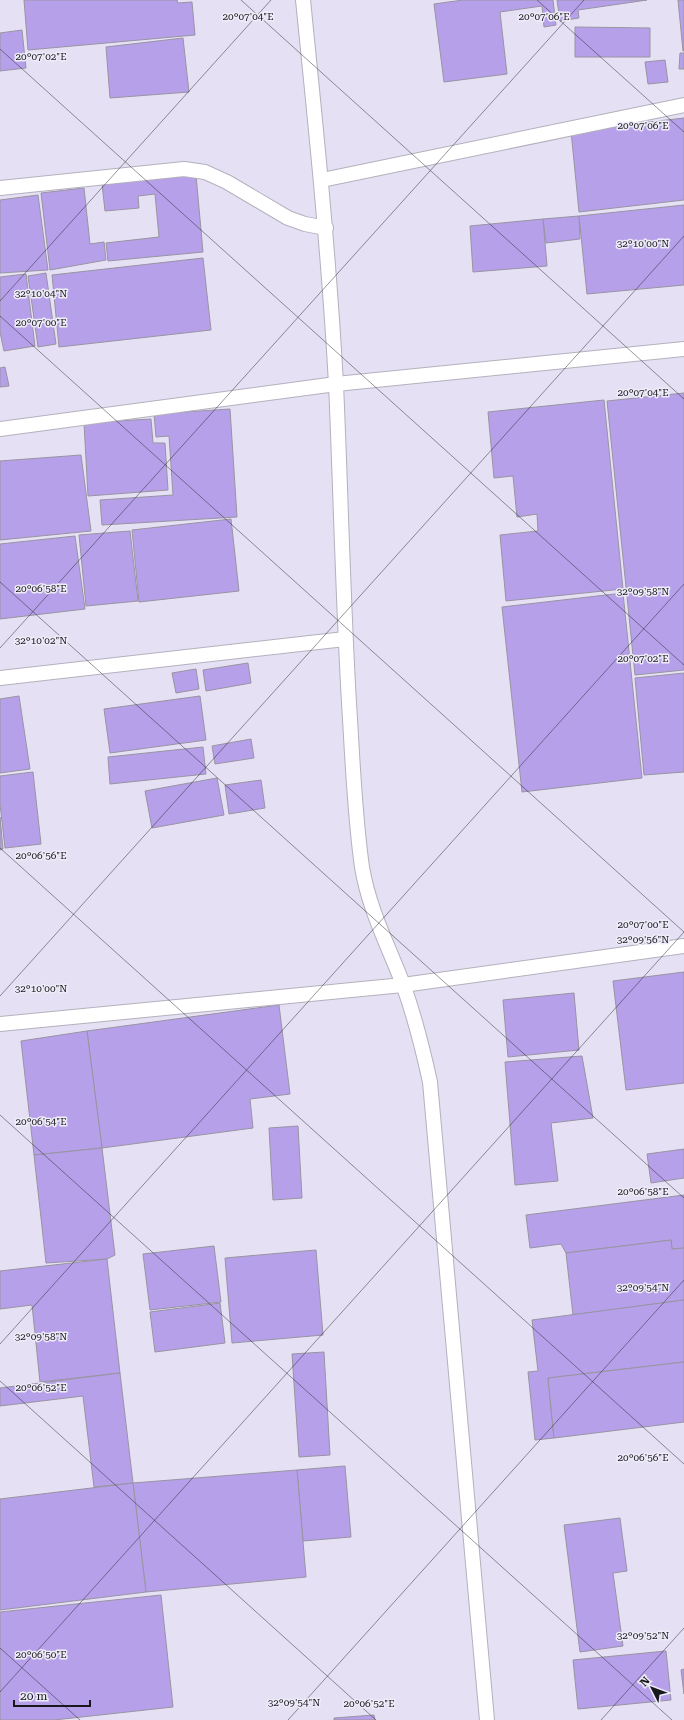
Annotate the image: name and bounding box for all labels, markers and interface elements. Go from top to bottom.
text: 20°07'04"E [222,11,274,22]
text: 20°07'06"E [518,11,570,22]
text: 20°07'02"E [15,51,67,62]
text: 20°07'06"E [617,120,669,131]
text: 32°10'00"N [617,238,669,249]
text: 32°10'04"N [15,288,67,299]
text: 20°07'00"E [15,317,67,328]
text: 20°07'04"E [617,387,669,398]
text: 20°06'58"E [15,583,67,594]
text: 32°09'58"N [617,586,669,597]
text: 32°10'02"N [15,635,67,646]
text: 20°07'02"E [617,653,669,664]
text: 20°06'56"E [15,850,67,861]
text: 20°07'00"E [617,919,669,930]
text: 32°09'56"N [617,934,669,945]
text: 32°10'00"N [15,983,67,994]
text: 20°06'54"E [15,1116,67,1127]
text: 20°06'58"E [617,1186,669,1197]
text: 32°09'54"N [617,1282,669,1293]
text: 32°09'58"N [15,1331,67,1342]
text: 20°06'52"E [15,1382,67,1393]
text: 20°06'56"E [617,1452,669,1463]
text: 32°09'52"N [617,1630,669,1641]
text: 20°06'50"E [15,1649,67,1660]
north arrow [632,1668,672,1708]
text: N [637,1674,653,1689]
scale bar [14,1682,90,1708]
text: 20 m [20,1689,47,1703]
text: 32°09'54"N [268,1697,320,1708]
text: 20°06'52"E [343,1698,395,1709]

